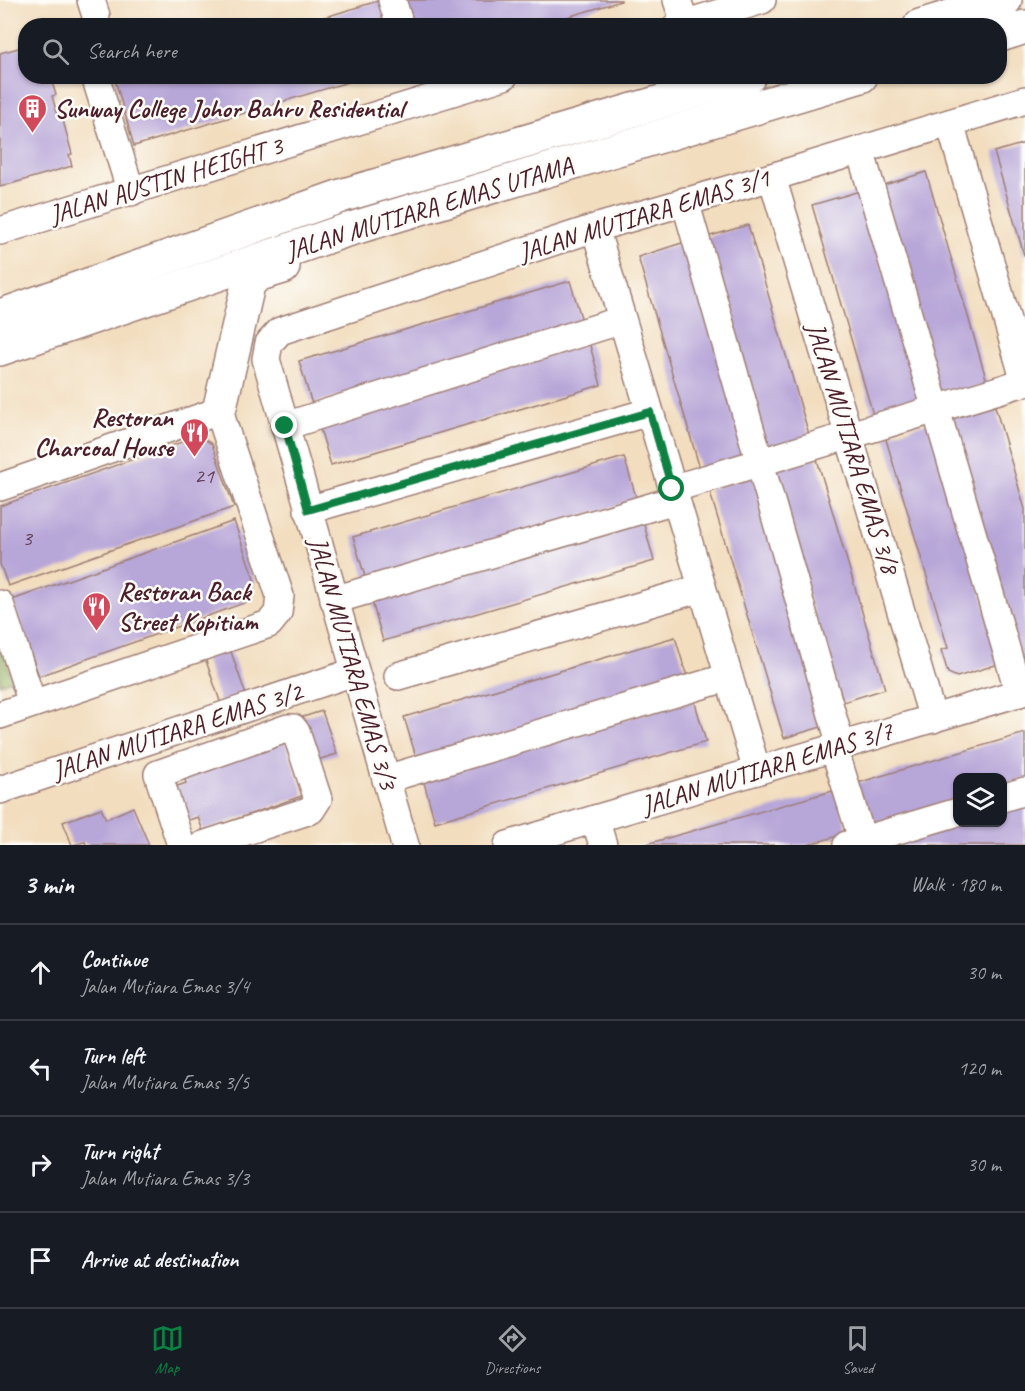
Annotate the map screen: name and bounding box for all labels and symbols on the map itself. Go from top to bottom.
building icon: Sunway College Johor Bahru Residential [17,92,49,134]
place label: Sunway College Johor Bahru Residential [54,92,409,125]
street label: JALAN AUSTIN HEIGHT 3 [43,128,289,232]
street label: JALAN MUTIARA EMAS UTAMA [280,148,577,268]
street label: JALAN MUTIARA EMAS 3/1 [513,161,775,269]
street label: JALAN MUTIARA EMAS 3/8 [799,317,908,580]
place label: Restoran Charcoal House [34,401,175,464]
route end [271,412,297,438]
restaurant icon: Restoran Charcoal House [178,416,210,458]
house number: 21 [194,462,215,490]
route start [658,475,684,501]
house number: 3 [22,524,34,552]
street label: JALAN MUTIARA EMAS 3/3 [301,531,405,795]
place label: Restoran Back Street Kopitiam [118,575,259,638]
restaurant icon: Restoran Back Street Kopitiam [81,590,113,632]
street label: JALAN MUTIARA EMAS 3/2 [46,674,308,788]
street label: JALAN MUTIARA EMAS 3/7 [636,714,898,822]

